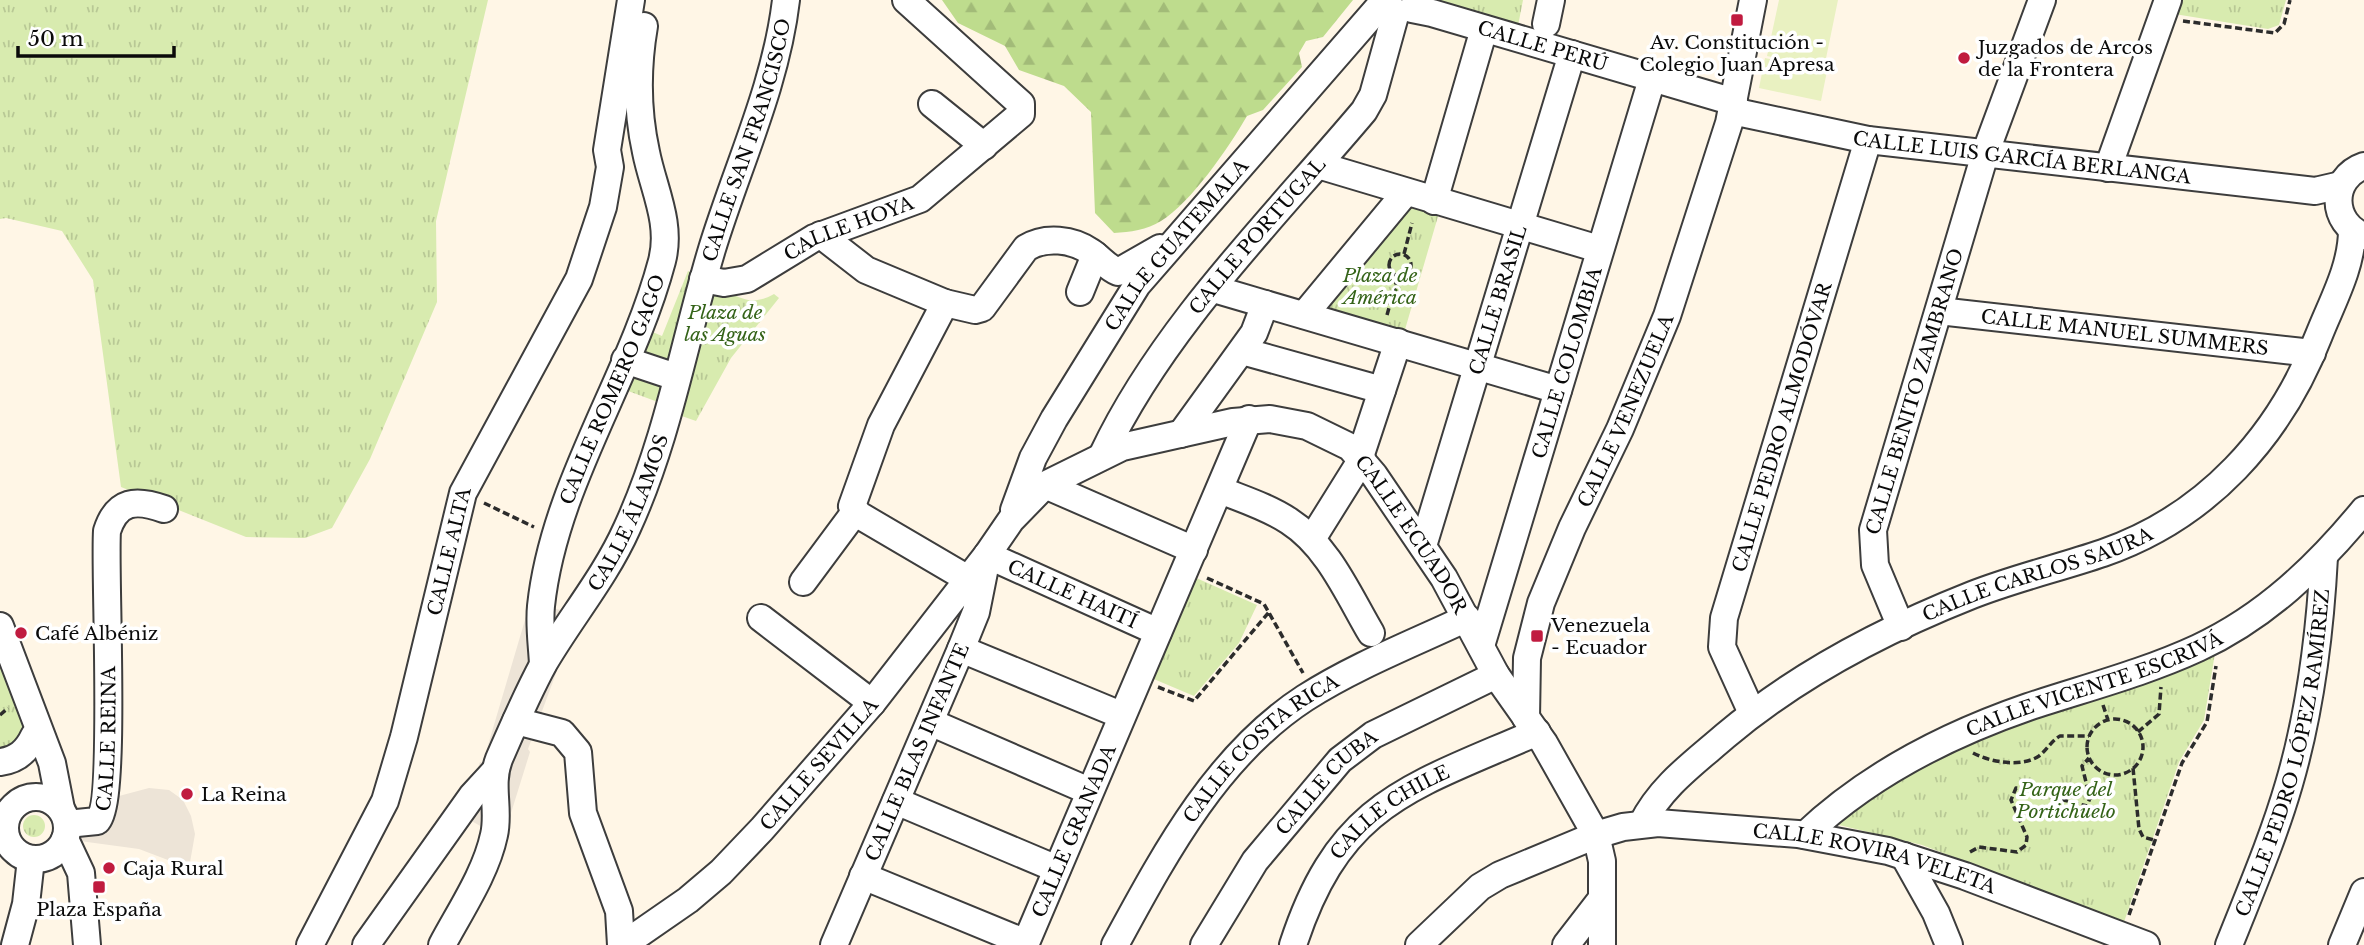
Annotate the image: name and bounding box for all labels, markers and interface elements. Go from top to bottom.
marker: Av. Constitución - Colegio Juan Apresa [1729,12,1745,28]
scale bar [18,14,173,58]
street label: CALLE SAN FRANCISCO [697,16,795,264]
street label: CALLE PERÚ [1475,16,1611,76]
text: 50 m [28,26,84,52]
place label: Av. Constitución - Colegio Juan Apresa [1639,31,1835,76]
place label: Juzgados de Arcos de la Frontera [1975,36,2153,81]
marker: Juzgados de Arcos de la Frontera [1956,50,1972,66]
street label: CALLE LUIS GARCÍA BERLANGA [1851,126,2193,188]
street label: CALLE PORTUGAL [1184,153,1330,319]
street label: CALLE GUATEMALA [1100,154,1253,335]
street label: CALLE HOYA [779,191,917,265]
street label: CALLE BRASIL [1464,222,1531,378]
street label: CALLE BENITO ZAMBRANO [1861,245,1968,537]
park label: Plaza de América [1340,264,1418,309]
street label: CALLE COLOMBIA [1527,264,1606,461]
street label: CALLE ROMERO GAGO [555,271,669,508]
street label: CALLE PEDRO ALMODÓVAR [1727,278,1836,575]
park label: Plaza de las Aguas [684,301,766,346]
street label: CALLE MANUEL SUMMERS [1980,304,2270,360]
street label: CALLE VENEZUELA [1572,310,1678,511]
street label: CALLE ÁLAMOS [583,431,673,595]
street label: CALLE ECUADOR [1351,450,1473,618]
street label: CALLE ALTA [422,485,476,618]
street label: CALLE CARLOS SAURA [1919,522,2157,626]
street label: CALLE HAITÍ [1004,554,1141,633]
street label: CALLE PEDRO LÓPEZ RAMÍREZ [2230,588,2334,920]
place label: Venezuela - Ecuador [1550,614,1651,659]
place label: Café Albéniz [35,622,158,645]
marker: Café Albéniz [13,625,29,641]
street label: CALLE VICENTE ESCRIVÁ [1962,626,2227,742]
marker: Venezuela - Ecuador [1529,628,1545,644]
street label: CALLE BLAS INFANTE [860,640,974,864]
street label: CALLE REINA [91,666,120,813]
street label: CALLE COSTA RICA [1178,669,1343,827]
street label: CALLE SEVILLA [755,693,883,835]
street label: CALLE CUBA [1271,724,1382,839]
street label: CALLE GRANADA [1027,741,1121,921]
street label: CALLE CHILE [1325,760,1453,864]
park label: Parque del Portichuelo [2015,778,2116,823]
place label: La Reina [201,783,287,806]
marker: La Reina [179,786,195,802]
street label: CALLE ROVIRA VELETA [1752,819,1999,898]
place label: Caja Rural [123,857,224,880]
marker: Caja Rural [101,860,117,876]
marker: Plaza España [91,879,107,895]
place label: Plaza España [36,898,162,921]

